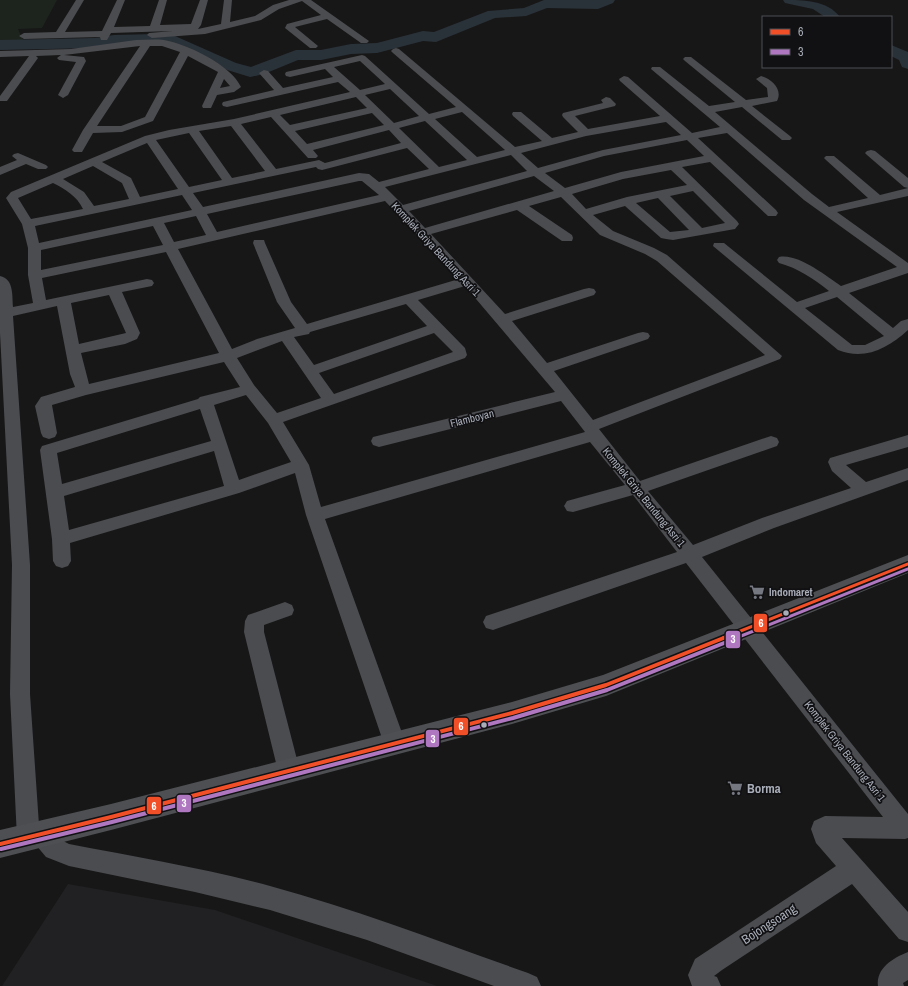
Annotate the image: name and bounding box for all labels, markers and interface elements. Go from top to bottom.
legend [762,16,892,68]
text: 6 [798,24,803,40]
text: 3 [798,44,803,60]
street label: Komplek Griya Bandung Asri 1 [389,199,483,299]
street label: Flamboyan [449,406,495,430]
street label: Komplek Griya Bandung Asri 1 [600,444,688,550]
supermarket icon: Indomaret [748,583,766,601]
place label: Indomaret [769,585,813,599]
unlabelled marker [781,608,791,618]
line badge: 6 [753,613,768,633]
text: 6 [758,616,764,630]
line badge: 3 [725,630,741,649]
text: 3 [730,632,736,646]
street label: Komplek Griya Bandung Asri 1 [801,698,889,804]
line badge: 6 [453,717,469,736]
text: 6 [458,719,464,733]
unlabelled marker [479,720,489,730]
line badge: 3 [425,729,440,748]
text: 3 [430,732,436,746]
supermarket icon: Borma [726,779,744,797]
place label: Borma [747,780,781,797]
line badge: 3 [176,794,192,813]
line badge: 6 [146,796,162,815]
text: 3 [181,796,187,810]
text: 6 [151,799,157,813]
street label: Bojongsoang [738,900,800,948]

